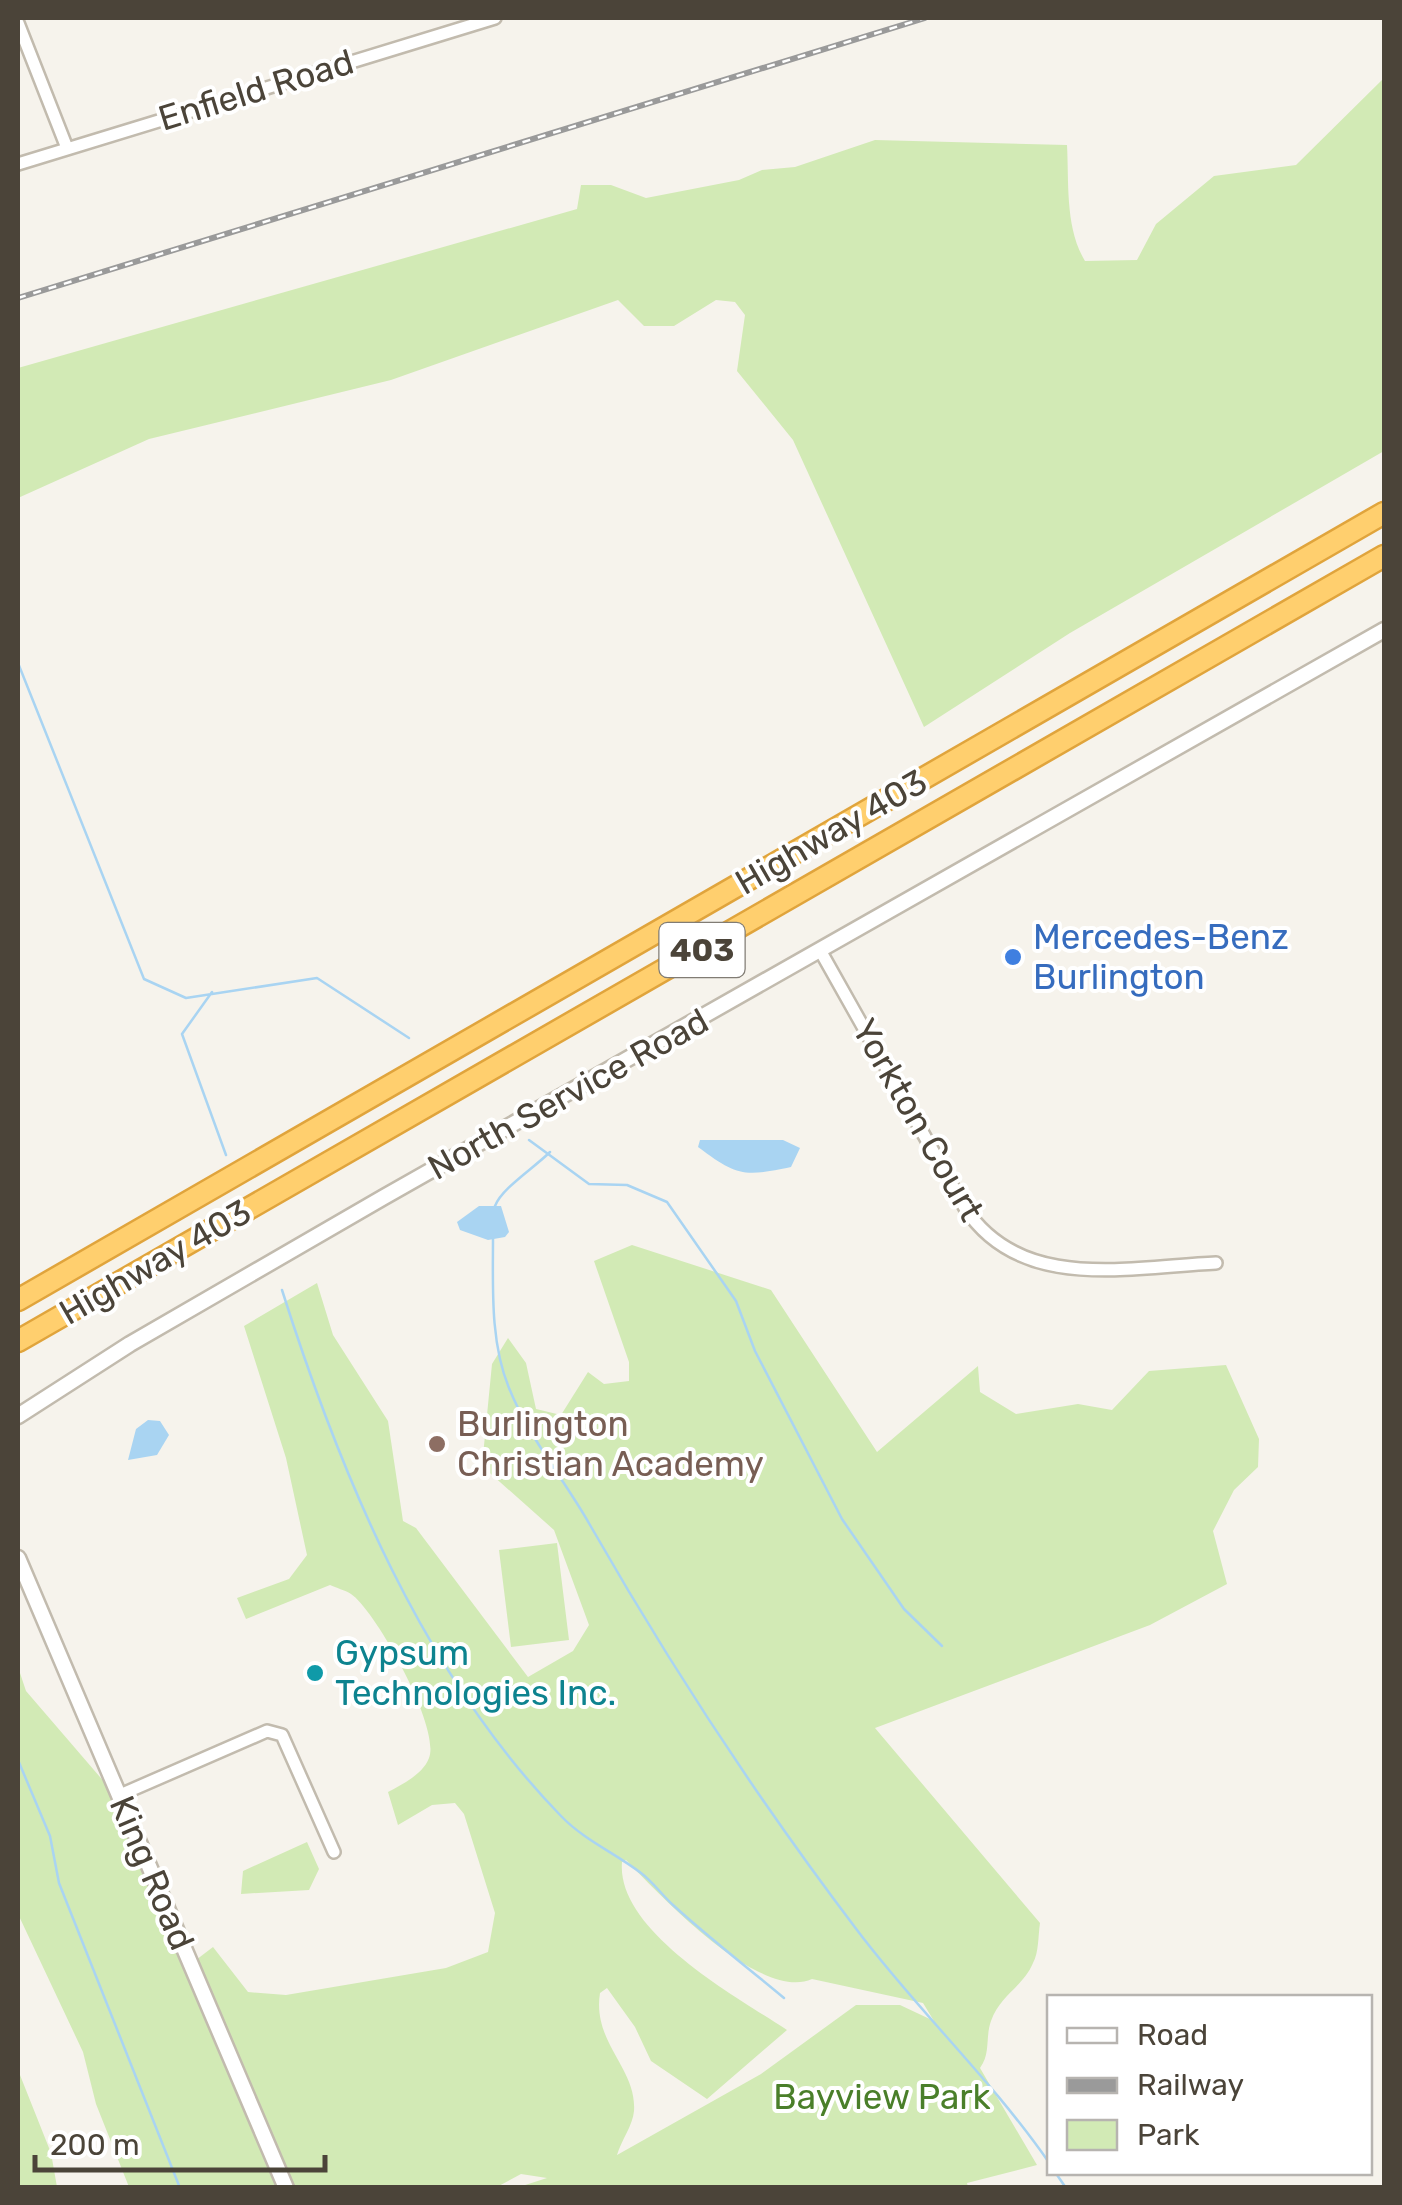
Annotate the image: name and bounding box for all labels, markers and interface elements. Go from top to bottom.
street label: Enfield Road [153,40,359,140]
street label: Highway 403 [728,760,934,904]
place label: Mercedes-Benz Burlington [1033,916,1289,998]
road number: 403 [660,923,744,977]
marker: Mercedes-Benz Burlington [1002,946,1024,968]
street label: North Service Road [420,999,716,1189]
street label: Yorkton Court [843,1012,993,1228]
street label: Highway 403 [52,1190,258,1334]
place label: Burlington Christian Academy [457,1403,764,1485]
marker: Burlington Christian Academy [426,1433,448,1455]
place label: Gypsum Technologies Inc. [335,1632,616,1714]
marker: Gypsum Technologies Inc. [304,1662,326,1684]
street label: King Road [101,1790,203,1956]
legend [1047,1995,1372,2175]
text: Road [1137,2017,1208,2053]
text: Railway [1137,2067,1244,2103]
park label: Bayview Park [773,2076,991,2118]
scale bar [35,2110,325,2172]
text: Park [1137,2117,1200,2153]
text: 200 m [50,2127,140,2163]

